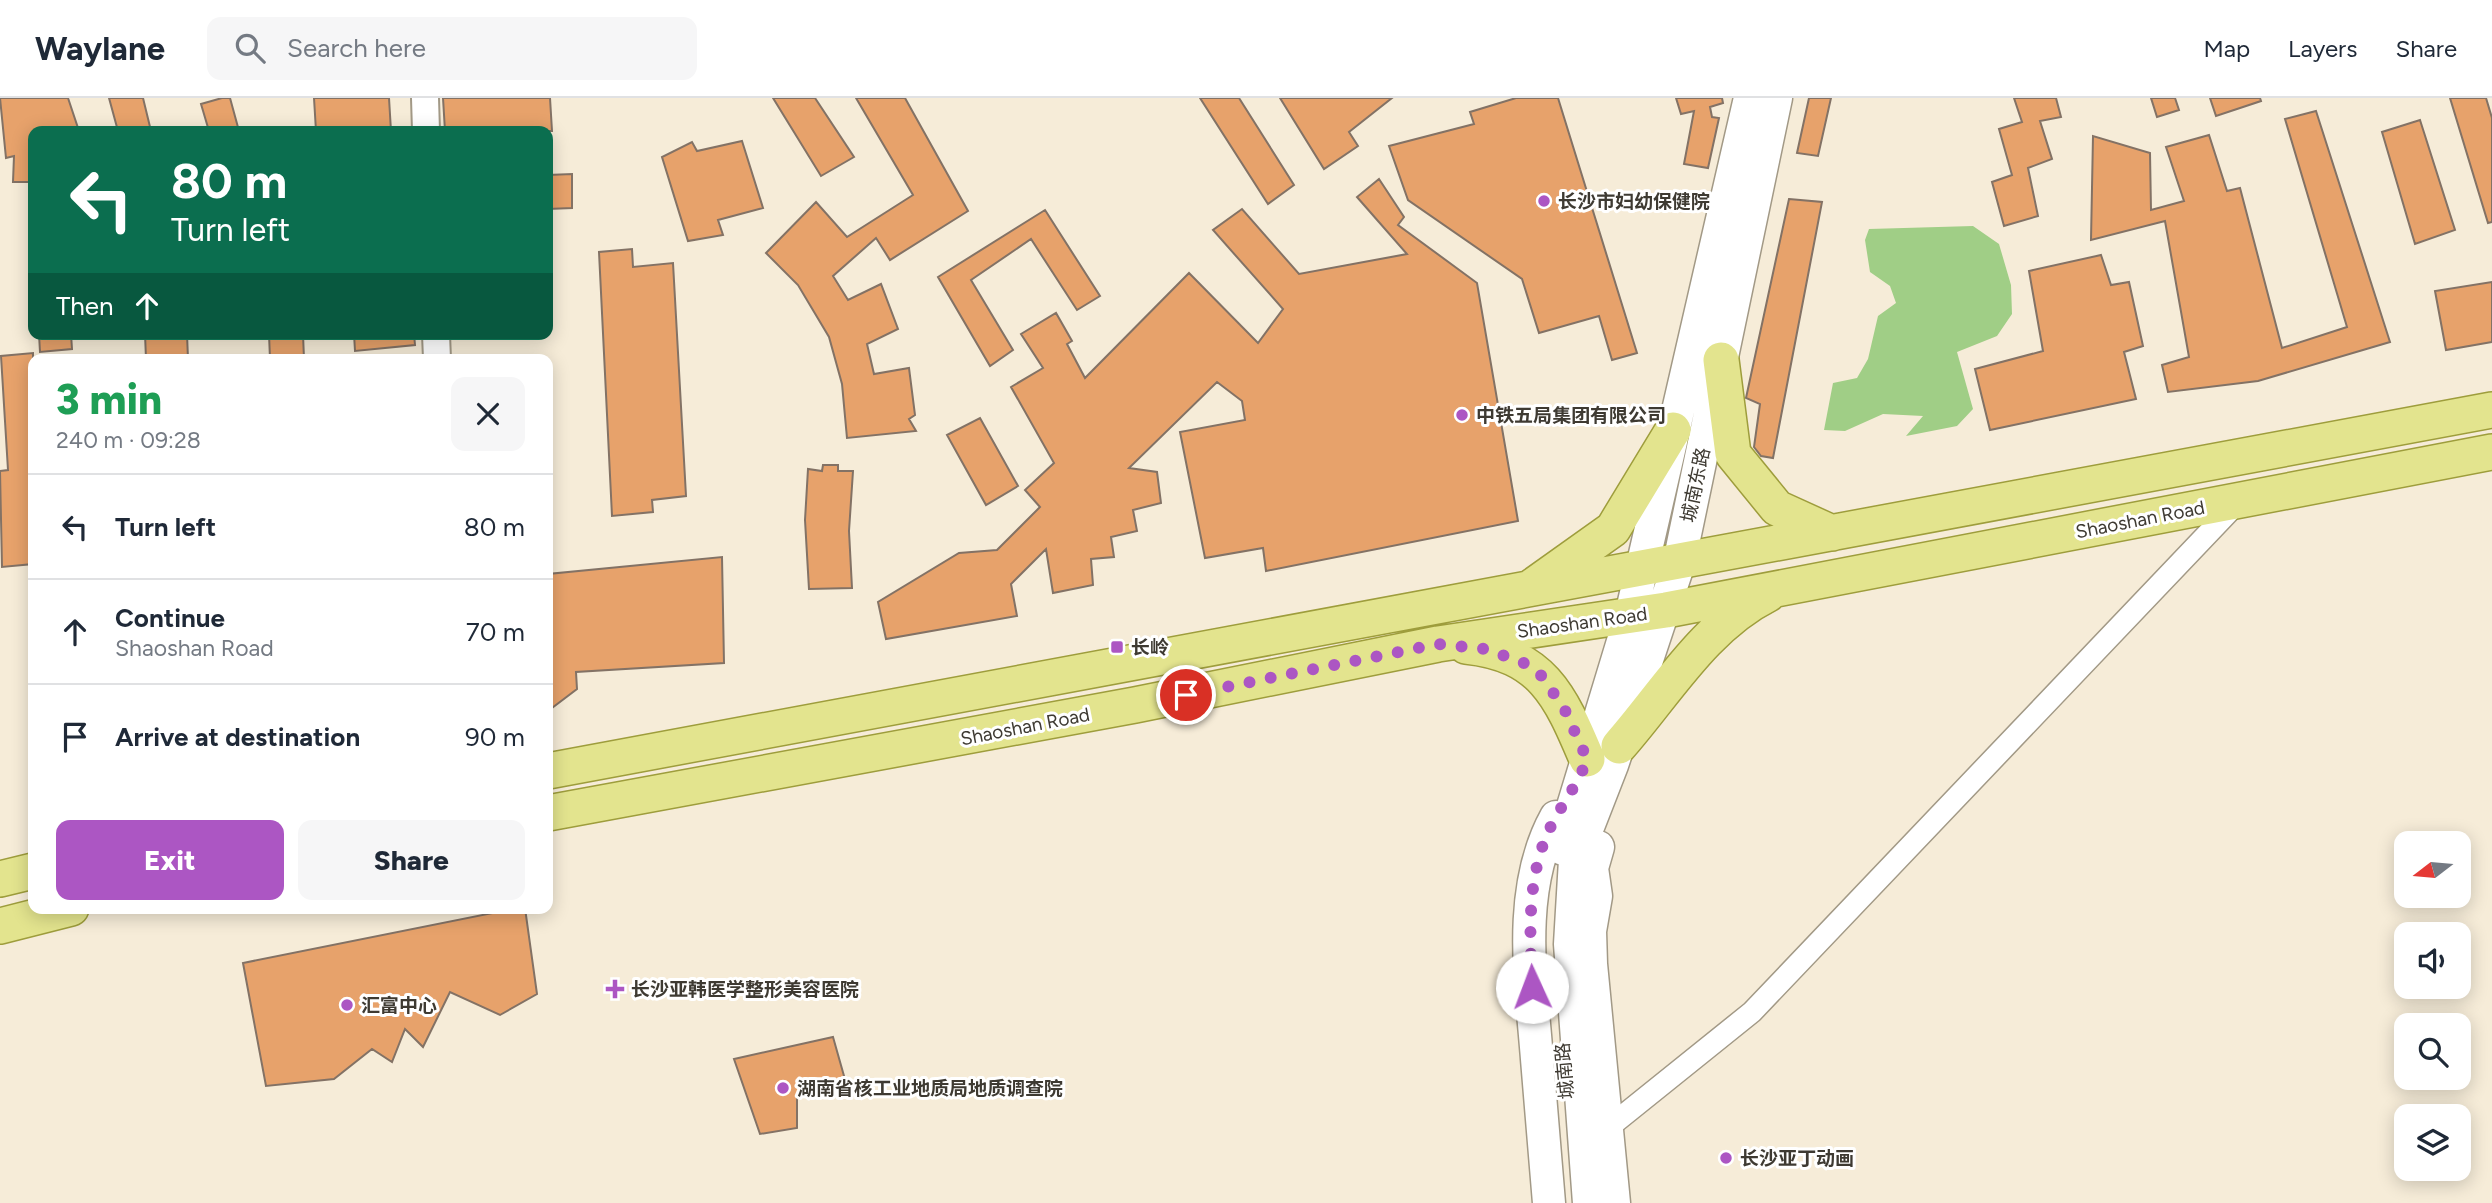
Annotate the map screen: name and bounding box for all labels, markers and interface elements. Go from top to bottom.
search box [207,17,697,80]
text: Waylane [35,29,165,68]
icon: search [231,29,269,67]
text: Search here [287,32,426,64]
text: Map [2203,34,2250,63]
text: Layers [2288,34,2357,63]
text: Share [2395,34,2457,63]
text: 80 m [171,151,287,210]
icon: left [56,154,147,245]
place label: 长沙市妇幼保健院 [1558,190,1710,213]
marker: 长沙市妇幼保健院 [1536,193,1552,209]
text: Turn left [171,211,290,249]
icon: ahead [128,287,166,325]
text: Then [56,290,114,322]
text: 3 min [56,374,162,425]
button: close [451,377,525,451]
place label: 中铁五局集团有限公司 [1476,404,1666,427]
marker: 中铁五局集团有限公司 [1454,407,1470,423]
text: 240 m · 09:28 [56,426,201,454]
street label: 城南东路 [1676,446,1715,525]
street label: Shaoshan Road [2074,496,2207,543]
icon: left [56,508,94,546]
text: Turn left [115,511,216,543]
text: 80 m [464,511,525,543]
text: Continue [115,602,225,634]
street label: Shaoshan Road [1516,602,1649,643]
icon: ahead [56,613,94,651]
text: 70 m [466,616,525,648]
text: Shaoshan Road [115,634,274,662]
place label: 长岭 [1131,636,1169,659]
marker: 长岭 [1109,639,1125,655]
pin [1156,665,1216,725]
icon: arrive [1167,676,1205,714]
street label: Shaoshan Road [959,703,1092,750]
icon: arrive [56,718,94,756]
text: Arrive at destination [115,721,360,753]
text: 90 m [465,721,525,753]
button: Exit [56,820,284,900]
button: Share [298,820,525,900]
north arrow [2394,831,2471,908]
map controls [2394,831,2471,1181]
button: sound [2394,922,2471,999]
position arrow [1495,950,1569,1024]
place label: 长沙亚韩医学整形美容医院 [631,978,859,1001]
marker: 长沙亚韩医学整形美容医院 [605,979,625,999]
place label: 汇富中心 [361,994,437,1017]
marker: 汇富中心 [339,997,355,1013]
button: search [2394,1013,2471,1090]
street label: 城南路 [1551,1042,1578,1100]
place label: 湖南省核工业地质局地质调查院 [797,1077,1063,1100]
marker: 湖南省核工业地质局地质调查院 [775,1080,791,1096]
button: layers [2394,1104,2471,1181]
place label: 长沙亚丁动画 [1740,1147,1854,1170]
marker: 长沙亚丁动画 [1718,1150,1734,1166]

